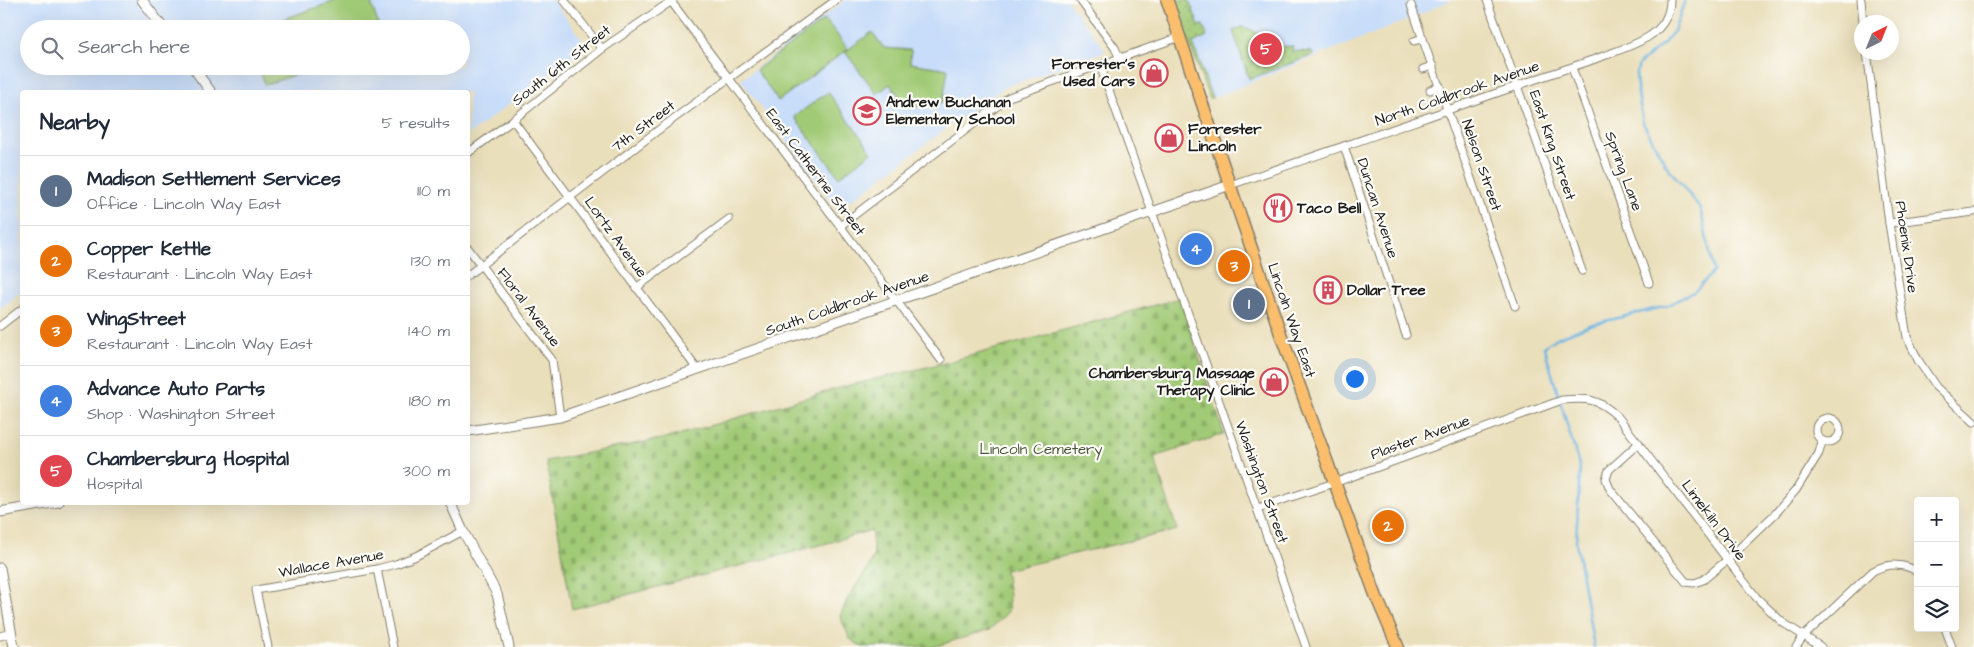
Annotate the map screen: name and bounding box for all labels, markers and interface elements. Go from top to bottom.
north arrow [1854,15,1899,60]
search box [20,20,470,75]
street label: South 6th Street [507,20,615,111]
pin: 5 [1250,30,1282,68]
icon: search [38,34,66,62]
text: Search here [78,34,190,61]
place label: Forrester's Used Cars [1052,54,1135,92]
street label: North Coldbrook Avenue [1372,56,1542,131]
shop icon: Forrester's Used Cars [1139,58,1169,88]
street label: East King Street [1523,87,1581,203]
place label: Andrew Buchanan Elementary School [886,92,1015,131]
street label: 7th Street [607,95,680,157]
school or university icon: Andrew Buchanan Elementary School [852,96,882,126]
street label: East Catherine Street [761,104,870,240]
text: Nearby [40,108,110,137]
text: 5 results [382,112,450,134]
street label: Nelson Street [1456,117,1507,214]
place label: Forrester Lincoln [1188,119,1262,157]
shop icon: Forrester Lincoln [1154,123,1184,153]
street label: Spring Lane [1598,128,1648,214]
street label: Duncan Avenue [1351,155,1404,261]
text: Madison Settlement Services [87,166,341,193]
text: 1 [55,180,57,202]
text: 110 m [417,180,450,202]
text: Office · Lincoln Way East [87,193,281,215]
street label: Lortz Avenue [579,193,652,282]
restaurant icon: Taco Bell [1263,193,1293,223]
place label: Taco Bell [1296,198,1362,219]
street label: Phoenix Drive [1890,200,1923,294]
pin: 4 [1180,230,1212,268]
text: Copper Kettle [87,236,211,263]
pin: 3 [1218,247,1250,285]
text: 2 [51,250,61,272]
text: 130 m [411,250,450,272]
street label: Lincoln Way East [1261,260,1321,381]
text: Restaurant · Lincoln Way East [87,263,312,285]
street label: Floral Avenue [492,263,565,351]
street label: South Coldbrook Avenue [763,266,932,341]
building icon: Dollar Tree [1313,275,1343,305]
place label: Dollar Tree [1347,280,1426,301]
pin: 1 [1233,285,1265,323]
text: WingStreet [87,306,186,333]
text: 3 [52,320,60,342]
text: 140 m [408,320,450,342]
text: Restaurant · Lincoln Way East [87,333,312,355]
place label: Chambersburg Massage Therapy Clinic [1089,363,1255,402]
your location [1342,366,1368,392]
shop icon: Chambersburg Massage Therapy Clinic [1259,367,1289,397]
text: Advance Auto Parts [87,376,265,403]
text: 4 [51,390,61,412]
text: 180 m [409,390,450,412]
text: Shop · Washington Street [87,403,275,425]
street label: Plaster Avenue [1368,410,1473,465]
street label: Washington Street [1229,418,1293,546]
park label: Lincoln Cemetery [979,439,1103,461]
text: Chambersburg Hospital [87,446,289,473]
text: 5 [50,460,62,482]
text: 300 m [403,460,450,482]
text: Hospital [87,473,142,495]
street label: Limekiln Drive [1676,476,1751,565]
map controls [1914,497,1959,632]
button: + [1914,497,1959,542]
pin: 2 [1372,507,1404,545]
button: − [1914,542,1959,587]
street label: Wallace Avenue [277,544,385,583]
button: layers [1914,587,1959,632]

